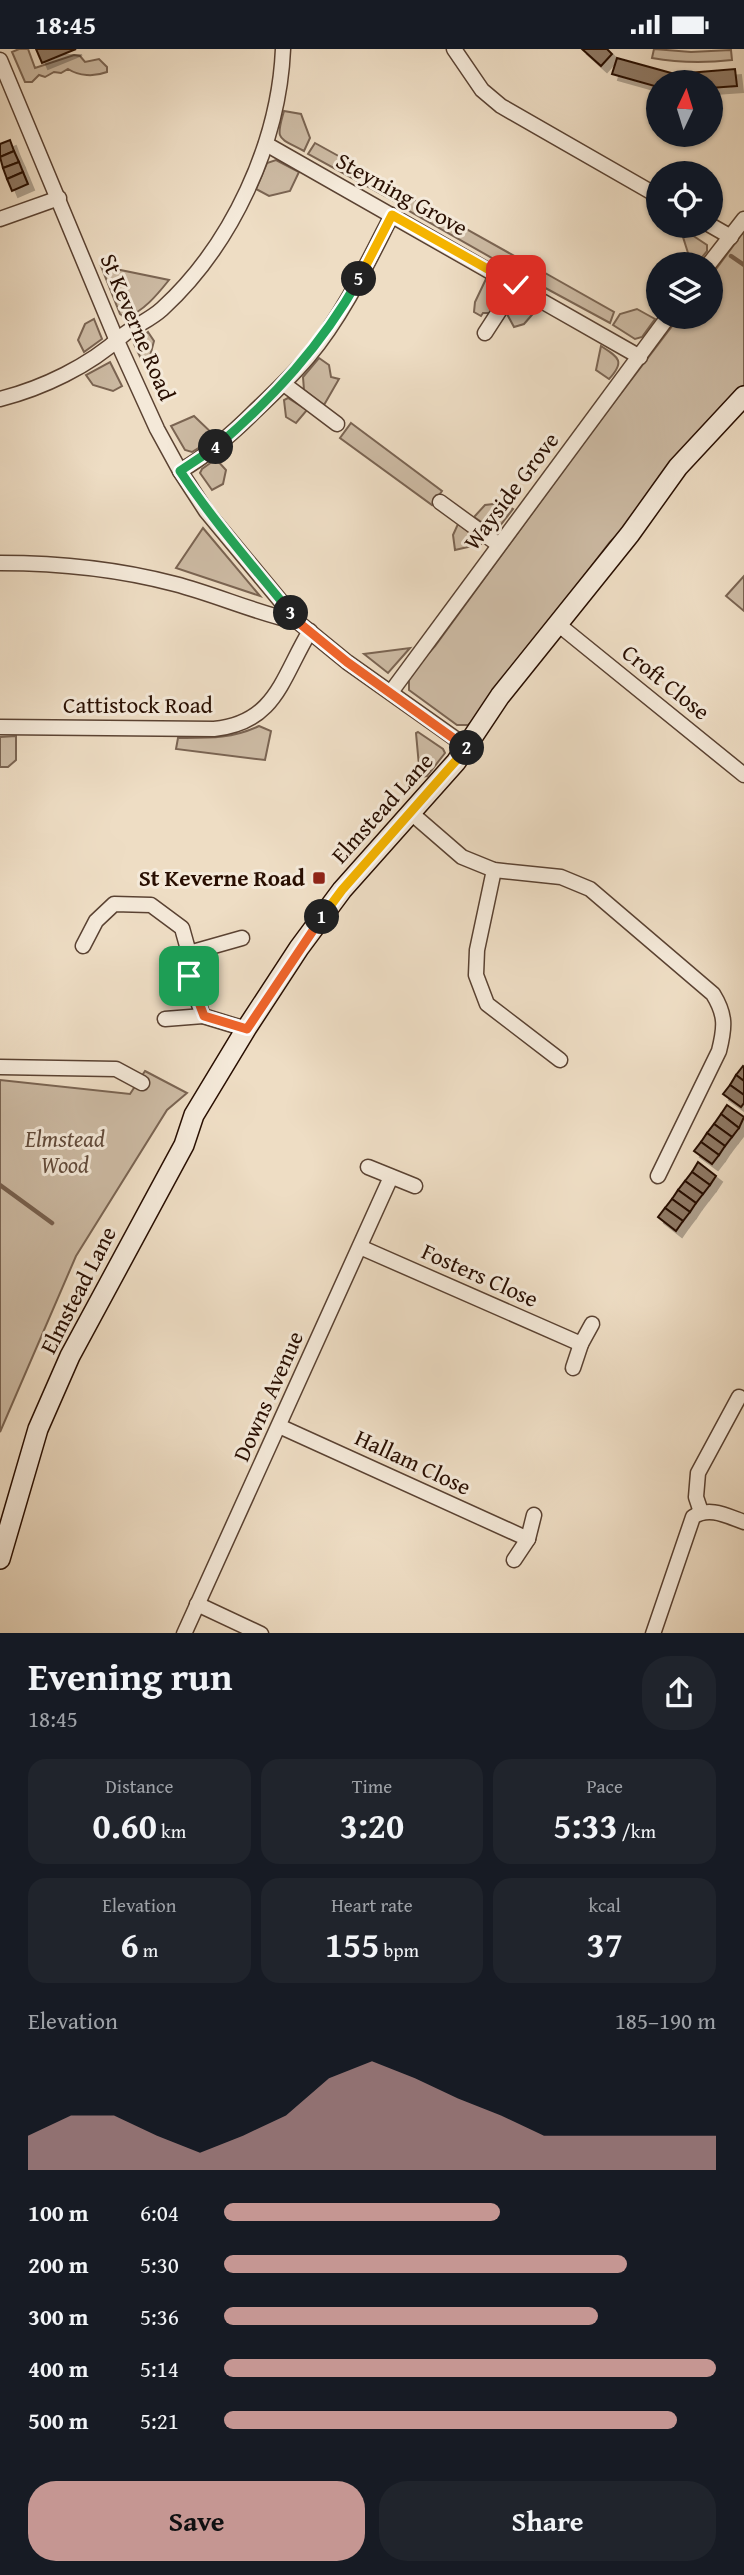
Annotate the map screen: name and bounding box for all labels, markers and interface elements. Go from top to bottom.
text: 18:45 [35,5,96,44]
north arrow [646,70,723,147]
map controls [646,70,723,329]
street label: Steyning Grove [330,144,474,243]
button: locate [646,161,723,238]
street label: St Keverne Road [93,248,185,406]
button: layers [646,252,723,329]
pin [486,255,546,315]
pin: 5 [342,261,376,296]
text: 5 [354,264,363,292]
icon: check [497,266,535,304]
street label: Wayside Grove [455,425,566,557]
pin: 4 [198,429,234,465]
text: 4 [211,432,220,460]
pin: 3 [274,595,308,631]
text: 3 [286,598,295,626]
street label: Croft Close [615,636,717,727]
street label: Cattistock Road [63,688,214,721]
pin: 2 [449,731,484,765]
text: 2 [462,733,471,761]
street label: Elmstead Lane [323,745,440,870]
place label: St Keverne Road [139,861,306,894]
marker: St Keverne Road [311,870,327,886]
pin: 1 [304,899,340,935]
text: 1 [317,902,326,930]
pin [159,946,219,1006]
icon: arrive [170,957,208,995]
park label: Elmstead Wood [24,1122,105,1181]
street label: Elmstead Lane [31,1220,124,1359]
street label: Fosters Close [417,1234,544,1315]
street label: Downs Avenue [224,1325,311,1466]
street label: Hallam Close [350,1420,477,1503]
text: Evening run [28,1648,232,1704]
button: share [642,1656,716,1730]
text: 18:45 [28,1702,78,1735]
text: Distance [105,1772,173,1800]
text: Time [352,1772,392,1800]
text: Pace [586,1772,623,1800]
text: 0.60 [93,1800,157,1851]
text: 3:20 [340,1800,404,1851]
text: 5:33 [553,1800,618,1851]
text: km [157,1817,186,1845]
text: /km [618,1817,656,1845]
text: Elevation [102,1891,177,1919]
text: Heart rate [331,1891,413,1919]
text: kcal [588,1891,621,1919]
text: 6 [120,1919,139,1970]
text: 155 [325,1919,379,1970]
text: 37 [587,1919,623,1970]
text: m [139,1936,158,1964]
text: bpm [379,1936,419,1964]
text: Elevation [28,2004,118,2037]
text: 185–190 m [615,2004,716,2037]
text: 100 m [28,2196,89,2229]
text: 6:04 [140,2196,179,2229]
text: 200 m [28,2248,89,2281]
text: 5:30 [140,2248,179,2281]
text: 300 m [28,2300,89,2333]
text: 5:36 [140,2300,179,2333]
text: 400 m [28,2352,89,2385]
text: 5:14 [140,2352,179,2385]
text: 500 m [28,2404,89,2437]
text: 5:21 [140,2404,179,2437]
button: Save [28,2481,365,2561]
button: Share [379,2481,716,2561]

